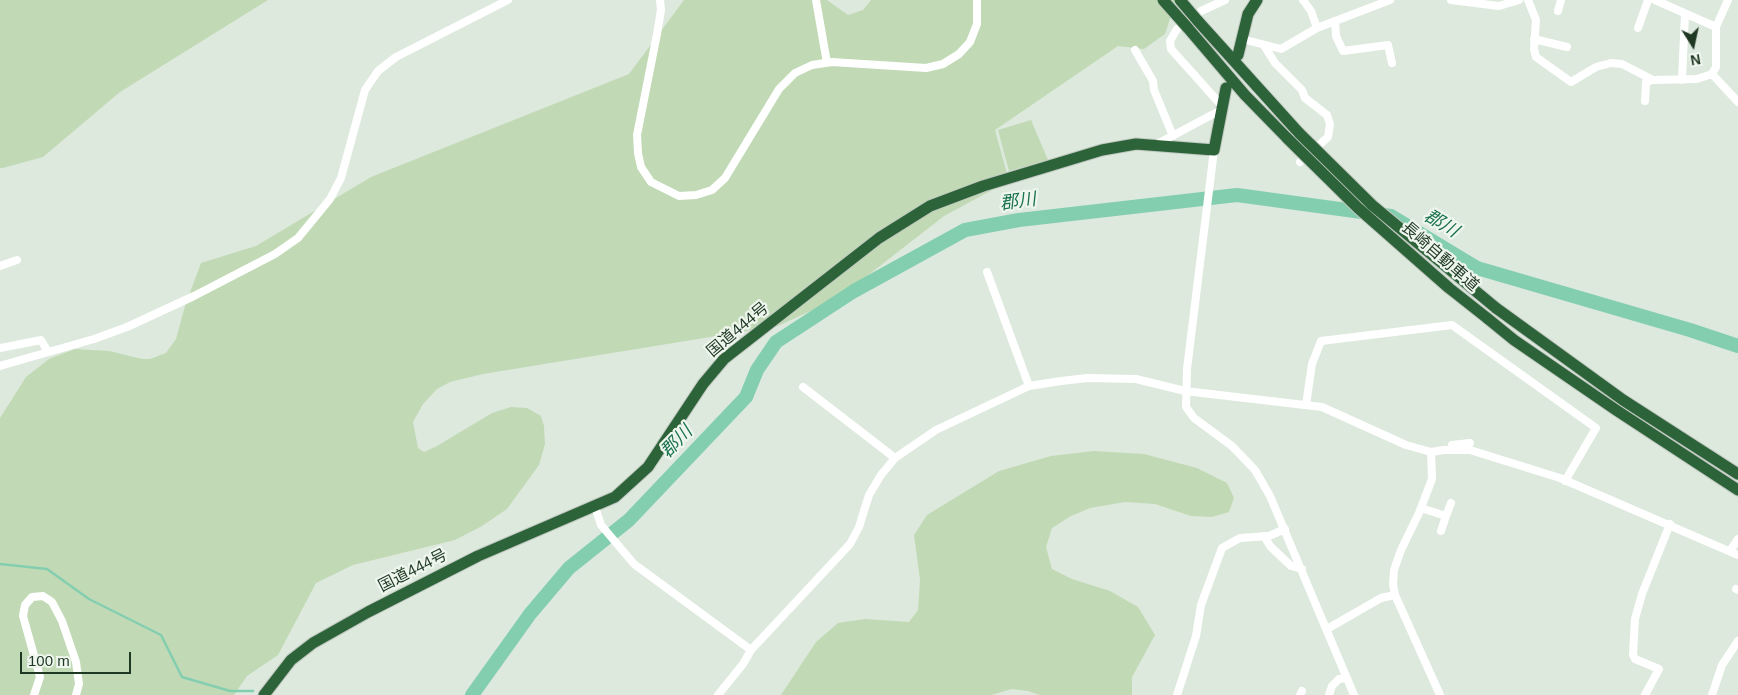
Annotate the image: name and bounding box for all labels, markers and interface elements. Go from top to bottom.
north arrow [1668,20,1718,70]
text: N [1689,51,1702,69]
water label: 郡川 [999,189,1037,215]
water label: 郡川 [1420,205,1462,243]
street label: 長崎自動車道 [1397,218,1483,296]
street label: 国道444号 [703,299,773,361]
water label: 郡川 [657,422,697,462]
street label: 国道444号 [375,545,451,597]
scale bar [22,642,134,674]
text: 100 m [28,652,70,669]

